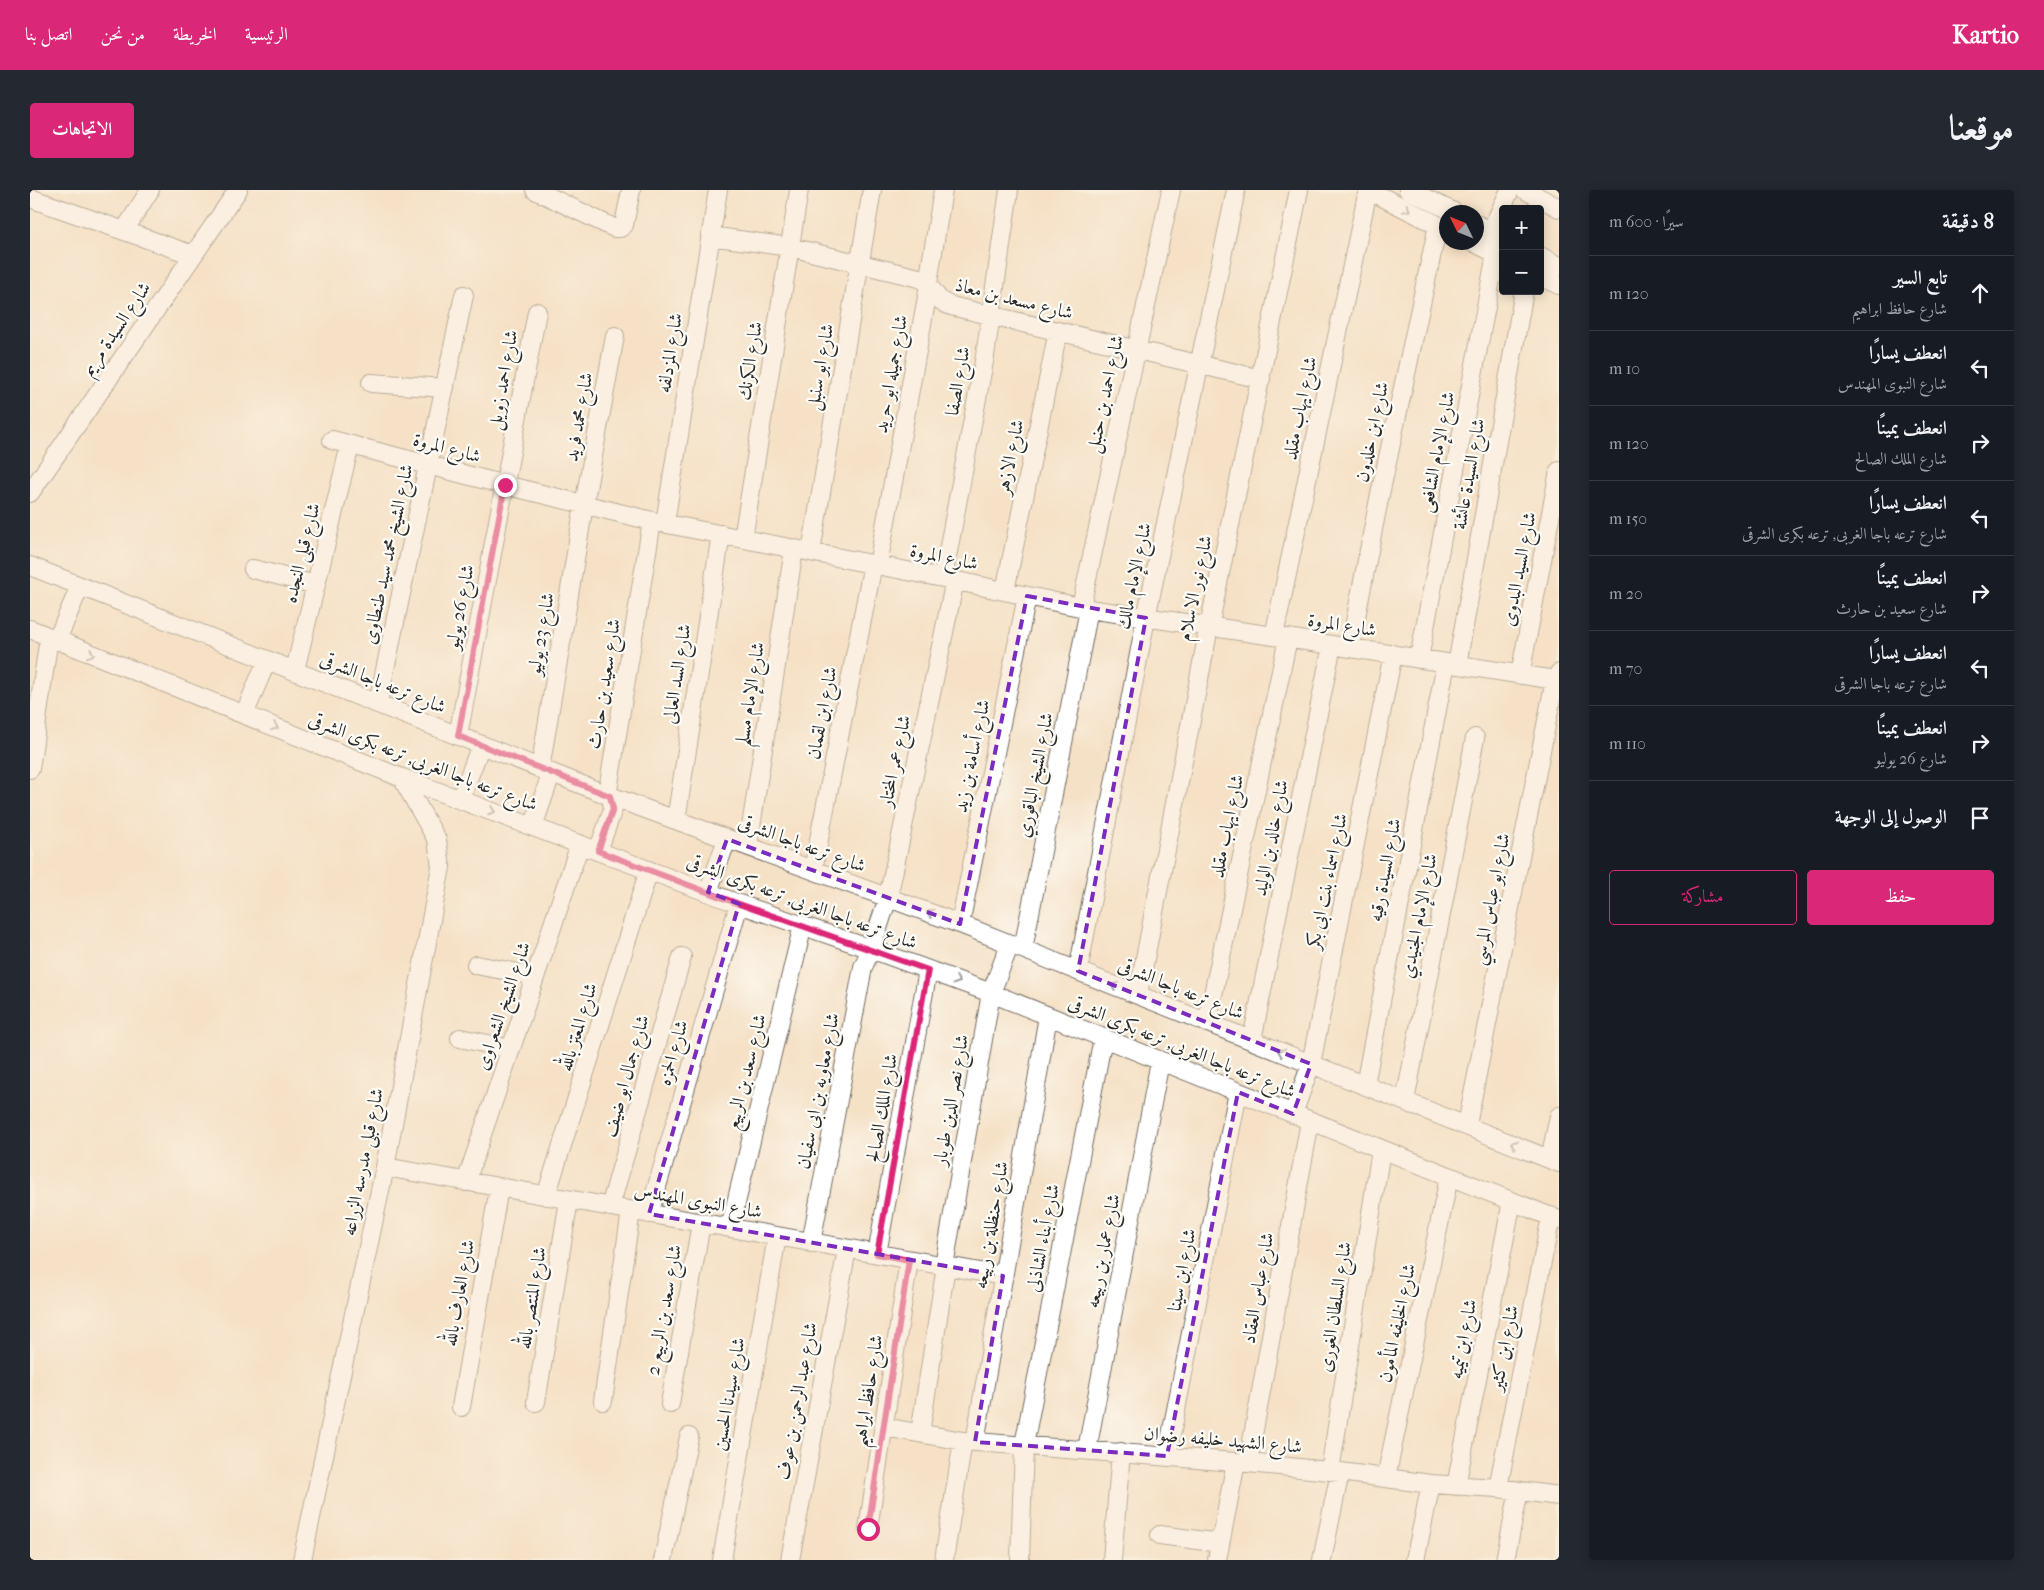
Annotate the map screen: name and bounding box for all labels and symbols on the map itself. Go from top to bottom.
one-way arrow [1402,203,1411,213]
north arrow [1439,205,1484,250]
street label: شارع مسعد بن معاذ [952,274,1075,328]
street label: شارع السيدة مريم [77,278,160,383]
street label: شارع المزدلفه [653,311,691,395]
street label: شارع جميله ابو حريد [870,313,916,436]
street label: شارع الكرنك [733,320,771,403]
street label: شارع ابو سنبل [802,322,842,413]
street label: شارع احمد زويل [483,328,527,433]
street label: شارع احمد بن حنبل [1082,333,1132,456]
street label: شارع الصفا [941,345,979,418]
street label: شارع ايهاب مقلد [1278,355,1326,462]
street label: شارع محمد فريد [560,371,602,464]
street label: شارع ابن خلدون [1351,380,1397,485]
street label: شارع الإمام الشافعى [1414,390,1464,515]
street label: شارع السيدة عائشة [1448,417,1494,532]
street label: شارع الازهر [991,418,1033,499]
street label: شارع المروة [410,428,483,471]
street label: شارع الشيخ محمد سيد طنطاوى [358,462,424,647]
route end [494,474,517,497]
street label: شارع قبلى النجده [279,501,329,606]
street label: شارع السيد البدوى [1497,510,1545,629]
street label: شارع الإمام مالك [1112,521,1161,632]
street label: شارع نور الاسلام [1173,533,1222,644]
street label: شارع المروة [907,539,980,579]
street label: شارع 26 يوليو [441,563,483,654]
street label: شارع 23 يوليو [523,591,563,680]
street label: شارع المروة [1306,609,1378,645]
street label: شارع سعيد بن حارث [583,617,629,751]
street label: شارع السد العالى [658,623,700,726]
street label: شارع الإمام مسلم [731,640,777,749]
one-way arrow [87,648,95,658]
street label: شارع ترعه باجا الشرقى [315,648,449,722]
street label: شارع ابن لقمان [802,665,846,762]
street label: شارع أسامة بن زيد [947,697,999,815]
street label: شارع ترعه باجا الغربى, ترعه بكرى الشرقى [304,708,541,820]
street label: شارع الشيخ الباقوري [1012,711,1064,841]
street label: شارع عمر المختار [874,713,919,812]
one-way arrow [270,721,279,731]
street label: شارع ايهاب مقلد [1205,773,1253,880]
street label: شارع خالد بن الوليد [1249,778,1297,899]
one-way arrow [487,805,495,815]
street label: شارع ترعه باجا الشرقى [734,811,869,881]
street label: شارع اسماء بنت ابى بكر [1301,811,1356,954]
street label: شارع السيدة رقيه [1364,816,1410,924]
street label: شارع ابو عباس المرسي [1467,831,1520,968]
street label: شارع ترعه باجا الغربى, ترعه بكرى الشرقى [683,850,920,958]
street label: شارع الإمام الجنيدي [1396,852,1447,981]
one-way arrow [927,909,935,919]
street label: شارع الشيخ الشعراوى [471,939,541,1075]
street label: شارع ترعه باجا الشرقى [1113,954,1247,1028]
one-way arrow [952,975,960,985]
street label: شارع المعتز بالله [550,979,606,1075]
one-way arrow [1110,981,1119,992]
street label: شارع ترعه باجا الغربى, ترعه بكرى الشرقى [1064,991,1299,1106]
street label: شارع معاويه بن ابى سفيان [792,1011,848,1172]
street label: شارع جمال ابو ضيف [598,1012,658,1141]
street label: شارع سعد بن الربيع [721,1012,777,1134]
street label: شارع الحمزه [653,1018,697,1089]
street label: شارع نصر الدين طوبار [928,1033,977,1170]
one-way arrow [1278,1048,1286,1058]
street label: شارع الملك الصالح [862,1052,907,1165]
street label: شارع قبلى مدرسه الزراعه [338,1086,392,1239]
one-way arrow [1510,1140,1519,1151]
street label: شارع حنظلة بن ربيعه [969,1159,1017,1291]
street label: شارع النبوى المهندس [632,1179,764,1227]
street label: شارع أبناء الشاذلى [1020,1182,1068,1295]
street label: شارع عمار بن ربيعه [1081,1192,1129,1311]
street label: شارع ابن سينا [1163,1227,1205,1314]
street label: شارع عباس العقاد [1237,1231,1283,1346]
street label: شارع العارف بالله [435,1237,483,1349]
street label: شارع السلطان الغورى [1314,1240,1360,1374]
street label: شارع سعد بن الربيع 2 [642,1243,692,1378]
street label: شارع المنتصر بالله [509,1245,555,1351]
street label: شارع الخليفه المأمون [1371,1261,1424,1385]
street label: شارع ابن تيميه [1444,1297,1485,1382]
street label: شارع ابن كثير [1485,1303,1527,1396]
street label: شارع عبد الرحمن بن عوف [772,1320,826,1482]
street label: شارع حافظ ابراهيم [848,1333,896,1450]
street label: شارع سيدنا الحسين [708,1336,754,1453]
street label: شارع الشهيد خليفه رضوان [1143,1422,1303,1462]
route start [857,1518,880,1541]

